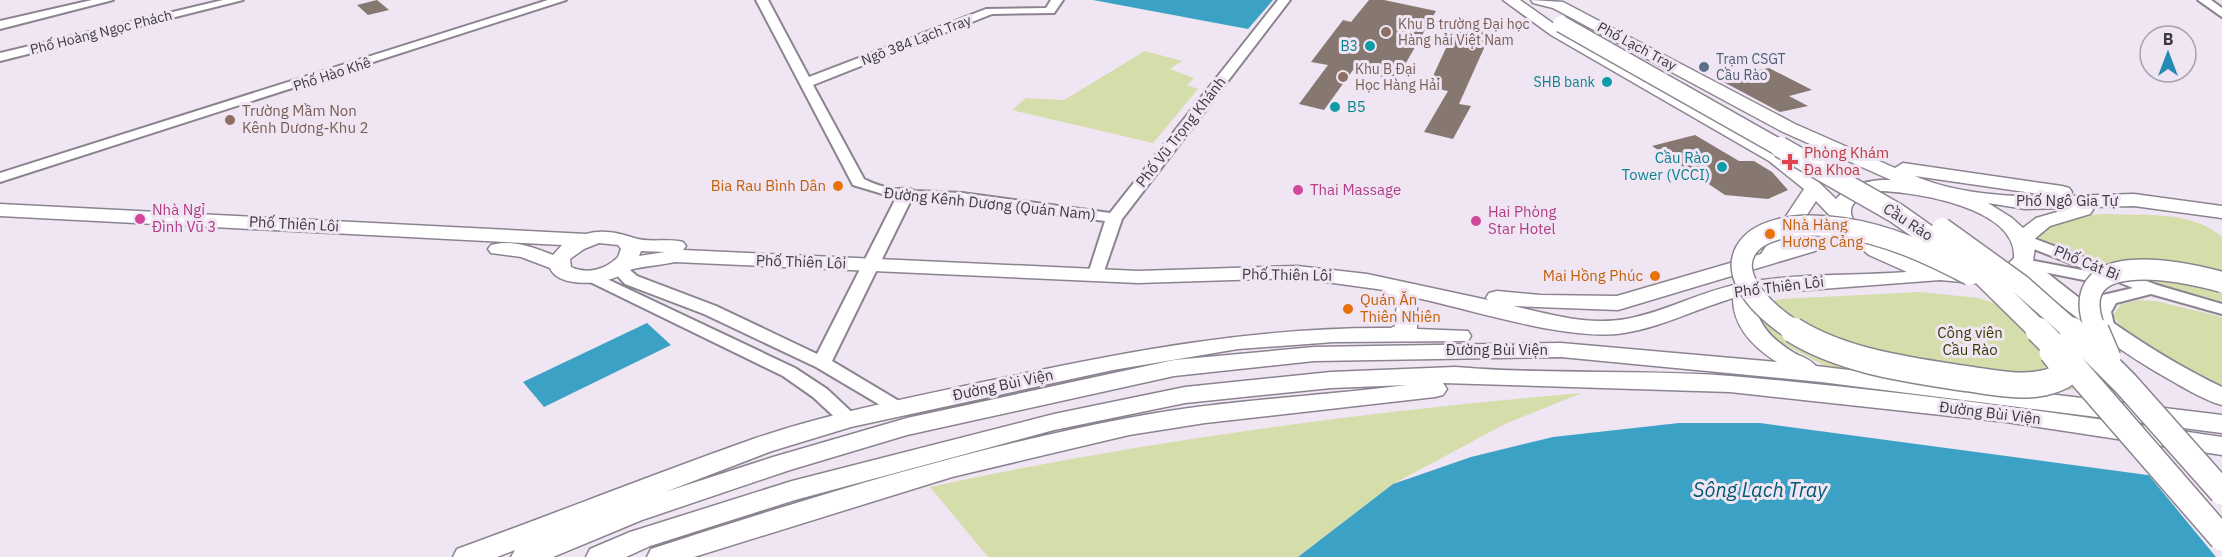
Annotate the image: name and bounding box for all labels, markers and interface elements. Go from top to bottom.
street label: Phố Hoàng Ngọc Phách [28,6,174,58]
street label: Ngõ 384 Lạch Tray [858,11,974,69]
place label: Khu B trường Đại học Hàng hải Việt Nam [1398,15,1530,49]
street label: Phố Lạch Tray [1594,18,1680,74]
north arrow [2138,24,2198,84]
marker: Khu B trường Đại học Hàng hải Việt Nam [1379,25,1393,39]
text: B [2163,29,2174,49]
place label: B3 [1340,37,1358,55]
marker: B3 [1363,39,1377,53]
place label: Trạm CSGT Cầu Rào [1716,50,1786,84]
street label: Phố Hào Khê [291,53,373,95]
place label: Khu B Đại Học Hàng Hải [1355,60,1440,94]
marker: Trạm CSGT Cầu Rào [1697,60,1711,74]
marker: Khu B Đại Học Hàng Hải [1336,70,1350,84]
street label: Phố Vũ Trọng Khánh [1131,73,1230,191]
place label: SHB bank [1534,73,1596,91]
marker: SHB bank [1600,75,1614,89]
place label: B5 [1347,97,1366,116]
marker: B5 [1328,100,1342,114]
place label: Trường Mầm Non Kênh Dương-Khu 2 [242,101,368,137]
marker: Trường Mầm Non Kênh Dương-Khu 2 [223,113,237,127]
place label: Phòng Khám Đa Khoa [1804,143,1889,179]
place label: Cầu Rào Tower (VCCI) [1622,148,1710,184]
marker: Phòng Khám Đa Khoa [1781,153,1799,171]
marker: Cầu Rào Tower (VCCI) [1715,160,1729,174]
place label: Bia Rau Bình Dân [711,176,826,195]
marker: Bia Rau Bình Dân [831,179,845,193]
place label: Thai Massage [1310,180,1401,199]
street label: Đường Kênh Dương (Quán Nam) [883,183,1097,224]
marker: Thai Massage [1291,183,1305,197]
street label: Phố Ngô Gia Tự [2016,191,2118,210]
street label: Cầu Rào [1880,199,1937,245]
place label: Nhà Ngỉ Đình Vũ 3 [152,200,216,236]
place label: Hai Phòng Star Hotel [1488,202,1556,238]
marker: Nhà Ngỉ Đình Vũ 3 [133,212,147,226]
street label: Phố Thiên Lôi [248,212,340,235]
marker: Hai Phòng Star Hotel [1469,214,1483,228]
place label: Nhà Hàng Hương Cảng [1782,215,1863,251]
marker: Nhà Hàng Hương Cảng [1763,227,1777,241]
street label: Phố Cát Bi [2052,241,2123,284]
street label: Phố Thiên Lôi [756,250,846,273]
street label: Phố Thiên Lôi [1242,264,1332,285]
place label: Mai Hồng Phúc [1543,266,1643,285]
marker: Mai Hồng Phúc [1648,269,1662,283]
street label: Phố Thiên Lôi [1733,272,1825,301]
place label: Quán Ăn Thiên Nhiên [1360,290,1441,326]
marker: Quán Ăn Thiên Nhiên [1341,302,1355,316]
park label: Công viên Cầu Rào [1937,323,2003,359]
street label: Đường Bùi Viện [1446,340,1548,359]
street label: Đường Bùi Viện [951,365,1055,404]
street label: Đường Bùi Viện [1938,397,2042,428]
water label: Sông Lạch Tray [1693,476,1828,503]

